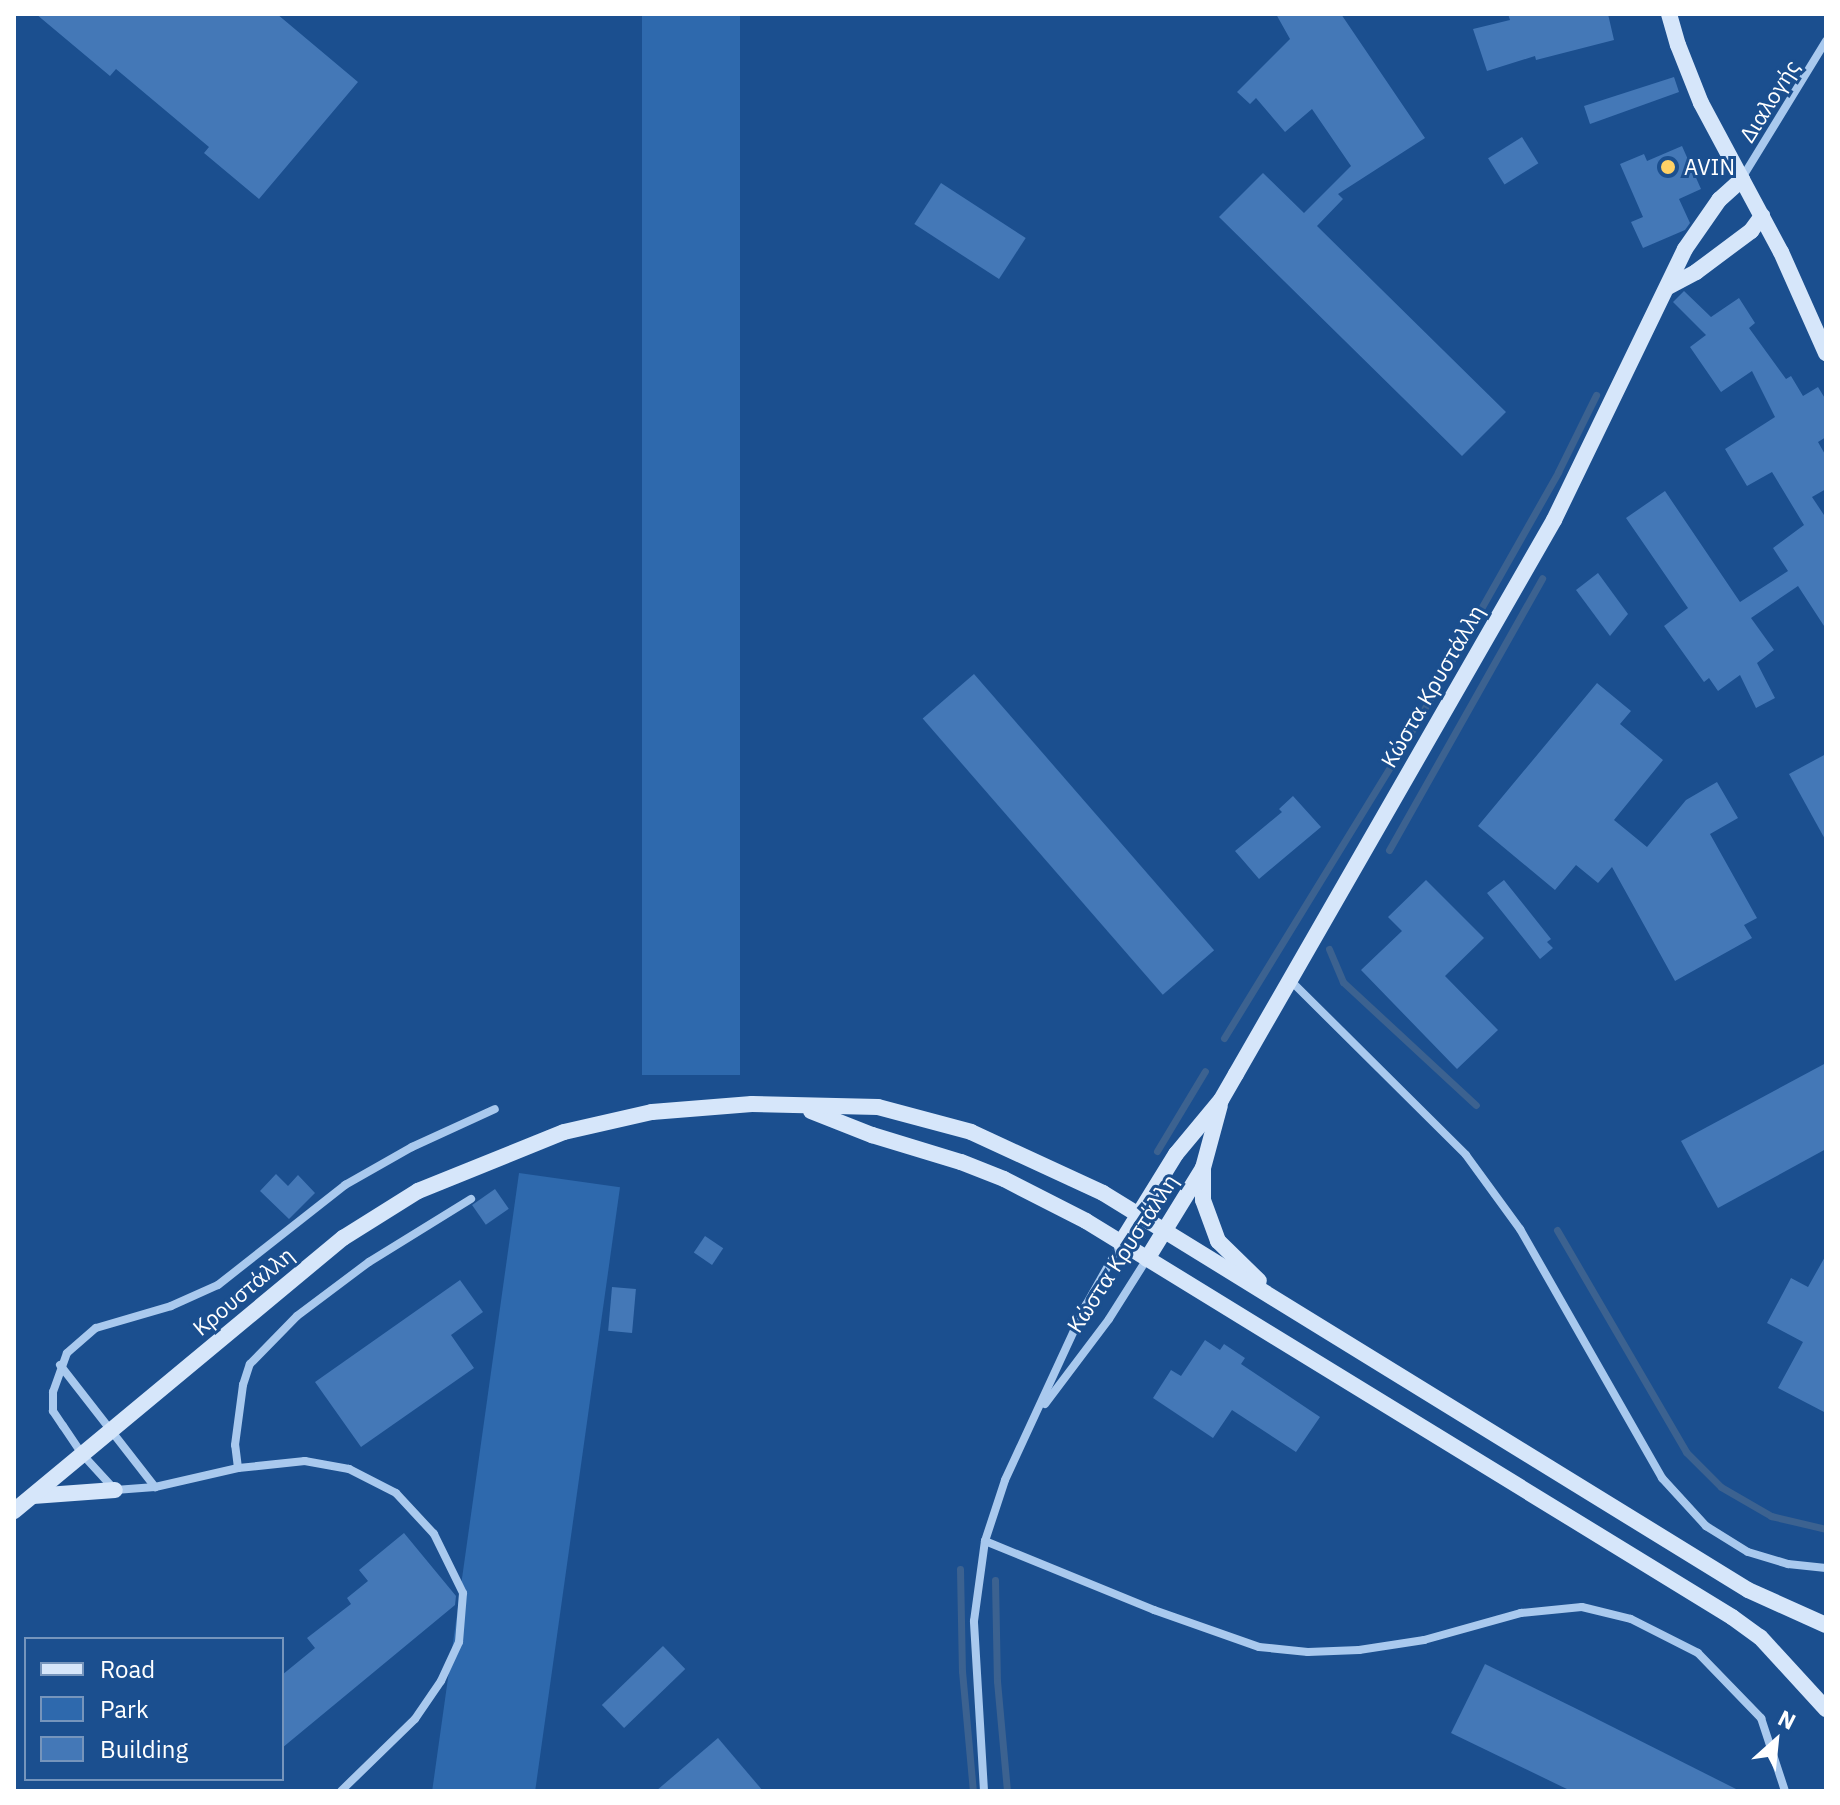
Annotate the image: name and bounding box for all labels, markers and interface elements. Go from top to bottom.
street label: Διαλογής [1733,55,1805,147]
place label: AVIN [1684,154,1735,180]
marker: AVIN [1659,158,1677,176]
street label: Κώστα Κρυστάλλη [1375,600,1489,772]
street label: Κώστα Κρυστάλλη [1061,1169,1183,1337]
street label: Κρουστάλλη [187,1241,299,1341]
legend [24,1637,284,1781]
text: Road [100,1653,155,1685]
text: Park [100,1693,149,1725]
north arrow [1736,1701,1816,1781]
text: N [1773,1703,1801,1736]
text: Building [100,1733,188,1765]

